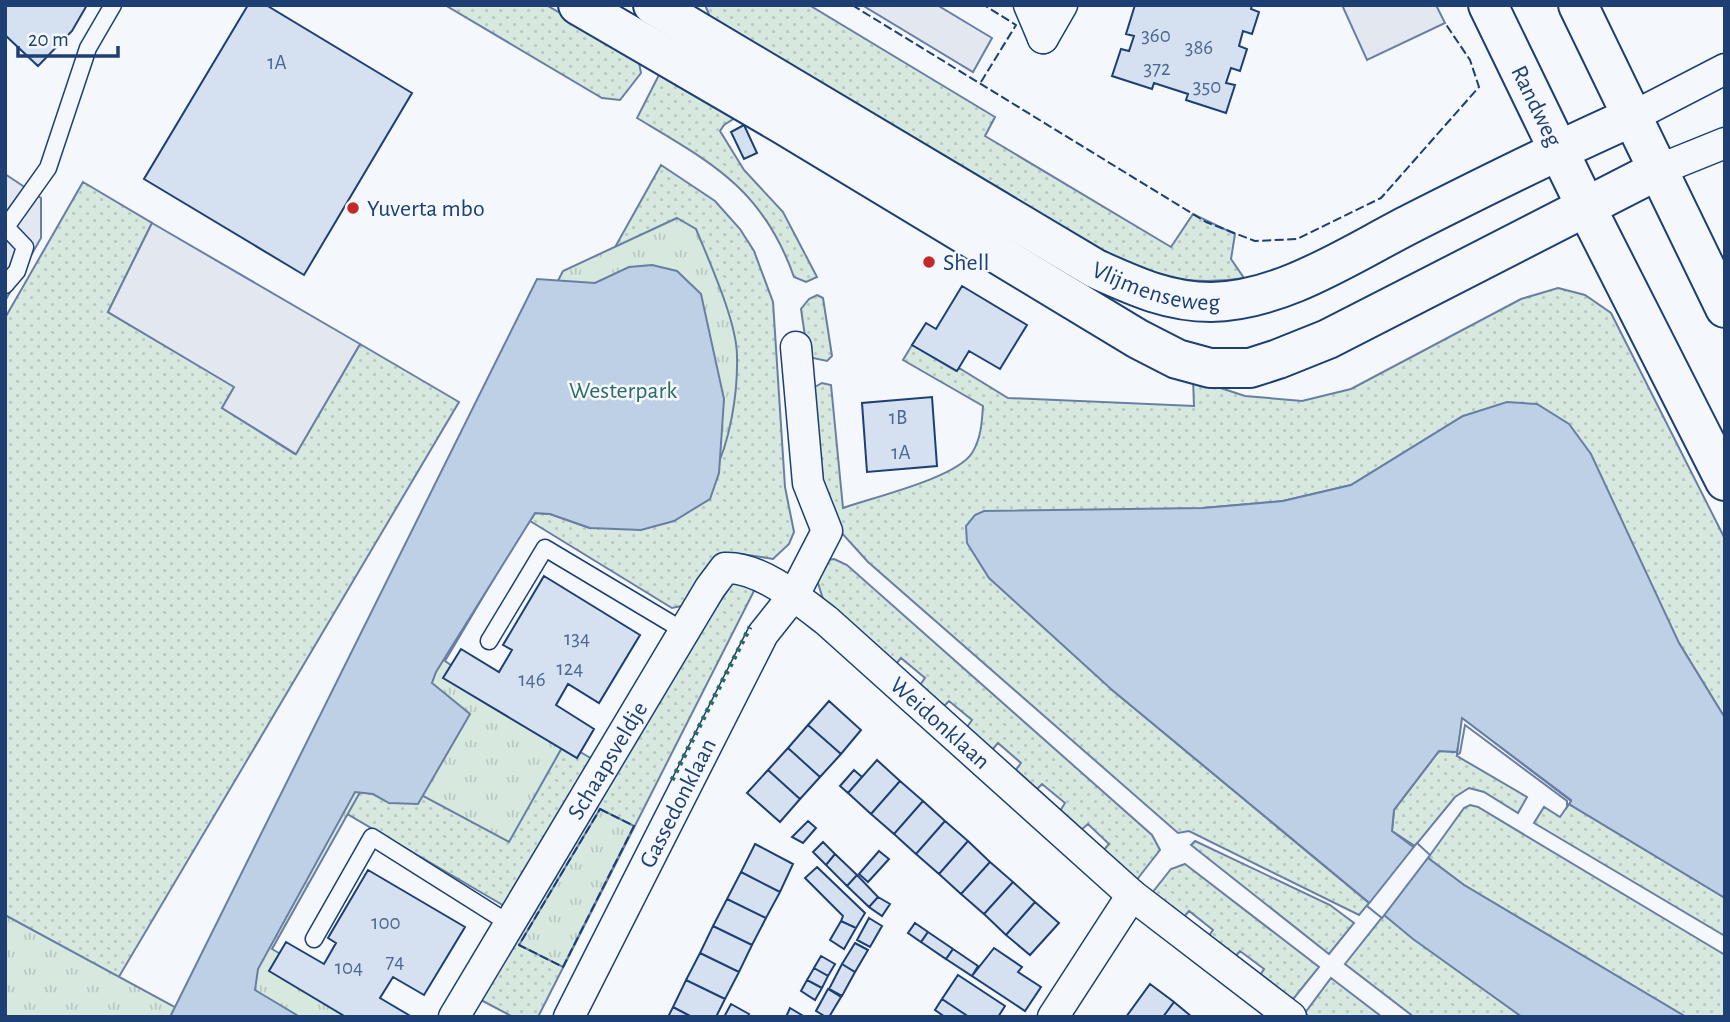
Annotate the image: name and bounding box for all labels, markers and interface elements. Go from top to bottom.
scale bar [18,14,117,58]
house number: 360 [1141,25,1171,46]
text: 20 m [28,29,69,50]
house number: 386 [1185,37,1213,58]
house number: 1A [267,52,287,73]
house number: 372 [1144,58,1170,79]
street label: Randweg [1506,62,1566,151]
house number: 350 [1193,76,1221,97]
place label: Yuverta mbo [367,197,485,221]
marker: Yuverta mbo [345,200,361,216]
place label: Shell [943,251,990,275]
marker: Shell [921,254,937,270]
street label: Vlijmenseweg [1088,258,1221,315]
park label: Westerpark [569,379,677,403]
house number: 1B [889,407,907,428]
house number: 1A [891,442,911,463]
house number: 134 [564,628,590,649]
house number: 124 [557,658,583,679]
house number: 146 [518,669,546,690]
street label: Weidonklaan [885,673,994,774]
street label: Schaapsveldje [564,698,652,824]
street label: Gassedonklaan [636,735,721,872]
house number: 100 [371,912,401,933]
house number: 74 [386,951,404,972]
house number: 104 [335,957,363,978]

